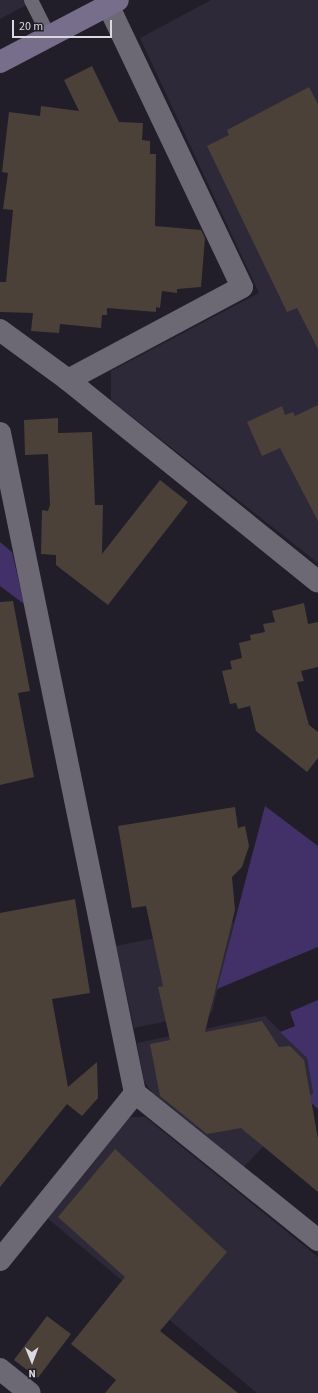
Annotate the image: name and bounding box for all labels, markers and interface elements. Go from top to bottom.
scale bar [14,12,114,38]
text: 20 m [19,18,43,35]
north arrow [12,1341,52,1381]
text: N [28,1366,36,1381]

